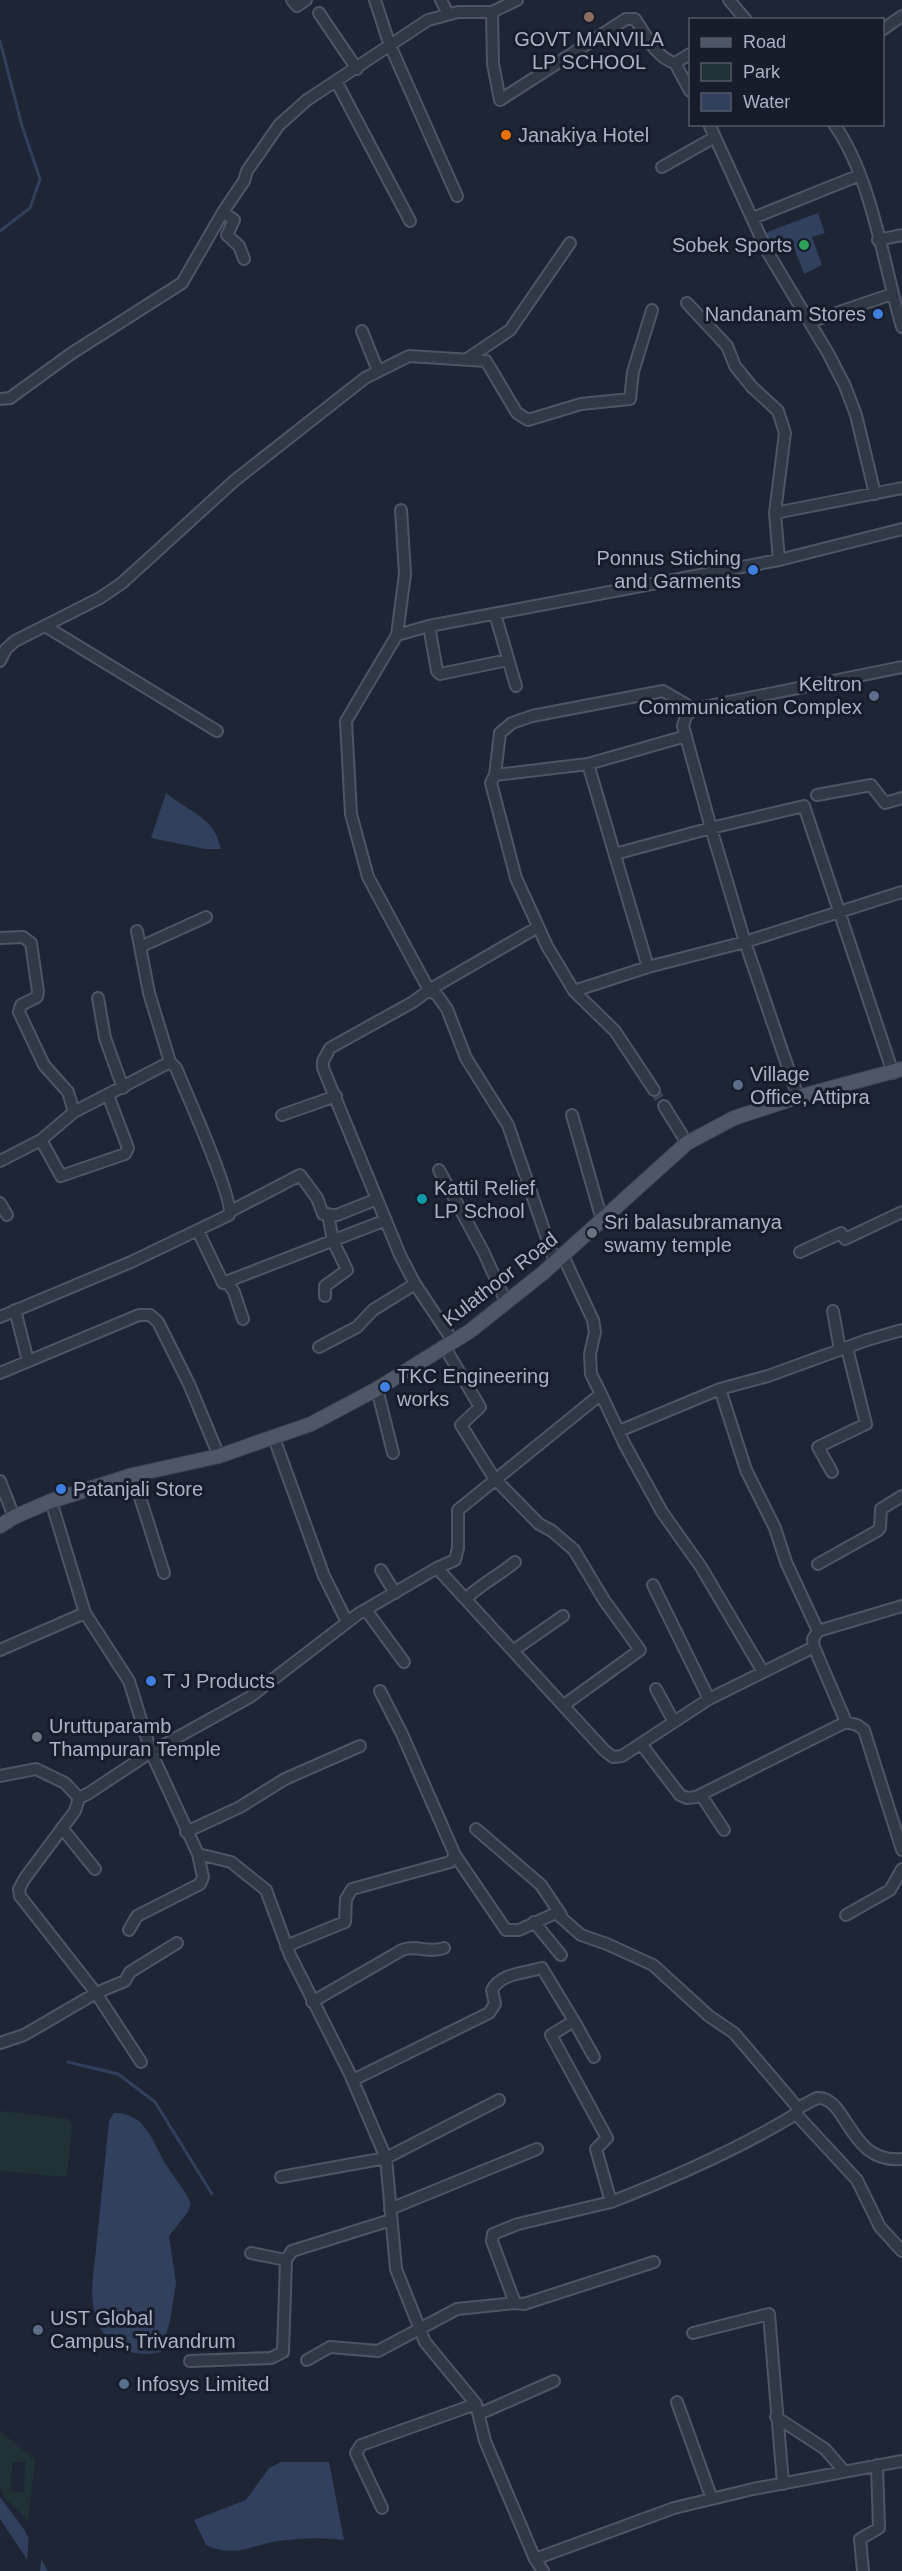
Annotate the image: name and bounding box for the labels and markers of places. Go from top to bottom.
marker: GOVT MANVILA LP SCHOOL [582,10,596,24]
place label: GOVT MANVILA LP SCHOOL [514,28,664,73]
place label: Janakiya Hotel [518,124,649,146]
marker: Janakiya Hotel [499,128,513,142]
place label: Sobek Sports [672,234,792,256]
marker: Sobek Sports [797,238,811,252]
place label: Nandanam Stores [705,303,866,325]
marker: Nandanam Stores [871,307,885,321]
place label: Ponnus Stiching and Garments [596,547,741,592]
marker: Ponnus Stiching and Garments [746,563,760,577]
place label: Keltron Communication Complex [639,673,862,718]
marker: Keltron Communication Complex [867,689,881,703]
place label: Village Office, Attipra [750,1063,871,1108]
marker: Village Office, Attipra [731,1078,745,1092]
place label: Kattil Relief LP School [434,1177,536,1222]
marker: Kattil Relief LP School [415,1192,429,1206]
place label: Sri balasubramanya swamy temple [604,1211,783,1256]
marker: Sri balasubramanya swamy temple [585,1226,599,1240]
place label: TKC Engineering works [396,1365,549,1410]
marker: TKC Engineering works [378,1380,392,1394]
place label: Patanjali Store [73,1478,203,1500]
marker: Patanjali Store [54,1482,68,1496]
place label: T J Products [163,1670,275,1692]
marker: T J Products [144,1674,158,1688]
place label: Uruttuparamb Thampuran Temple [49,1715,221,1760]
marker: Uruttuparamb Thampuran Temple [30,1730,44,1744]
place label: UST Global Campus, Trivandrum [50,2307,236,2352]
marker: UST Global Campus, Trivandrum [31,2323,45,2337]
place label: Infosys Limited [136,2373,269,2395]
marker: Infosys Limited [117,2377,131,2391]

